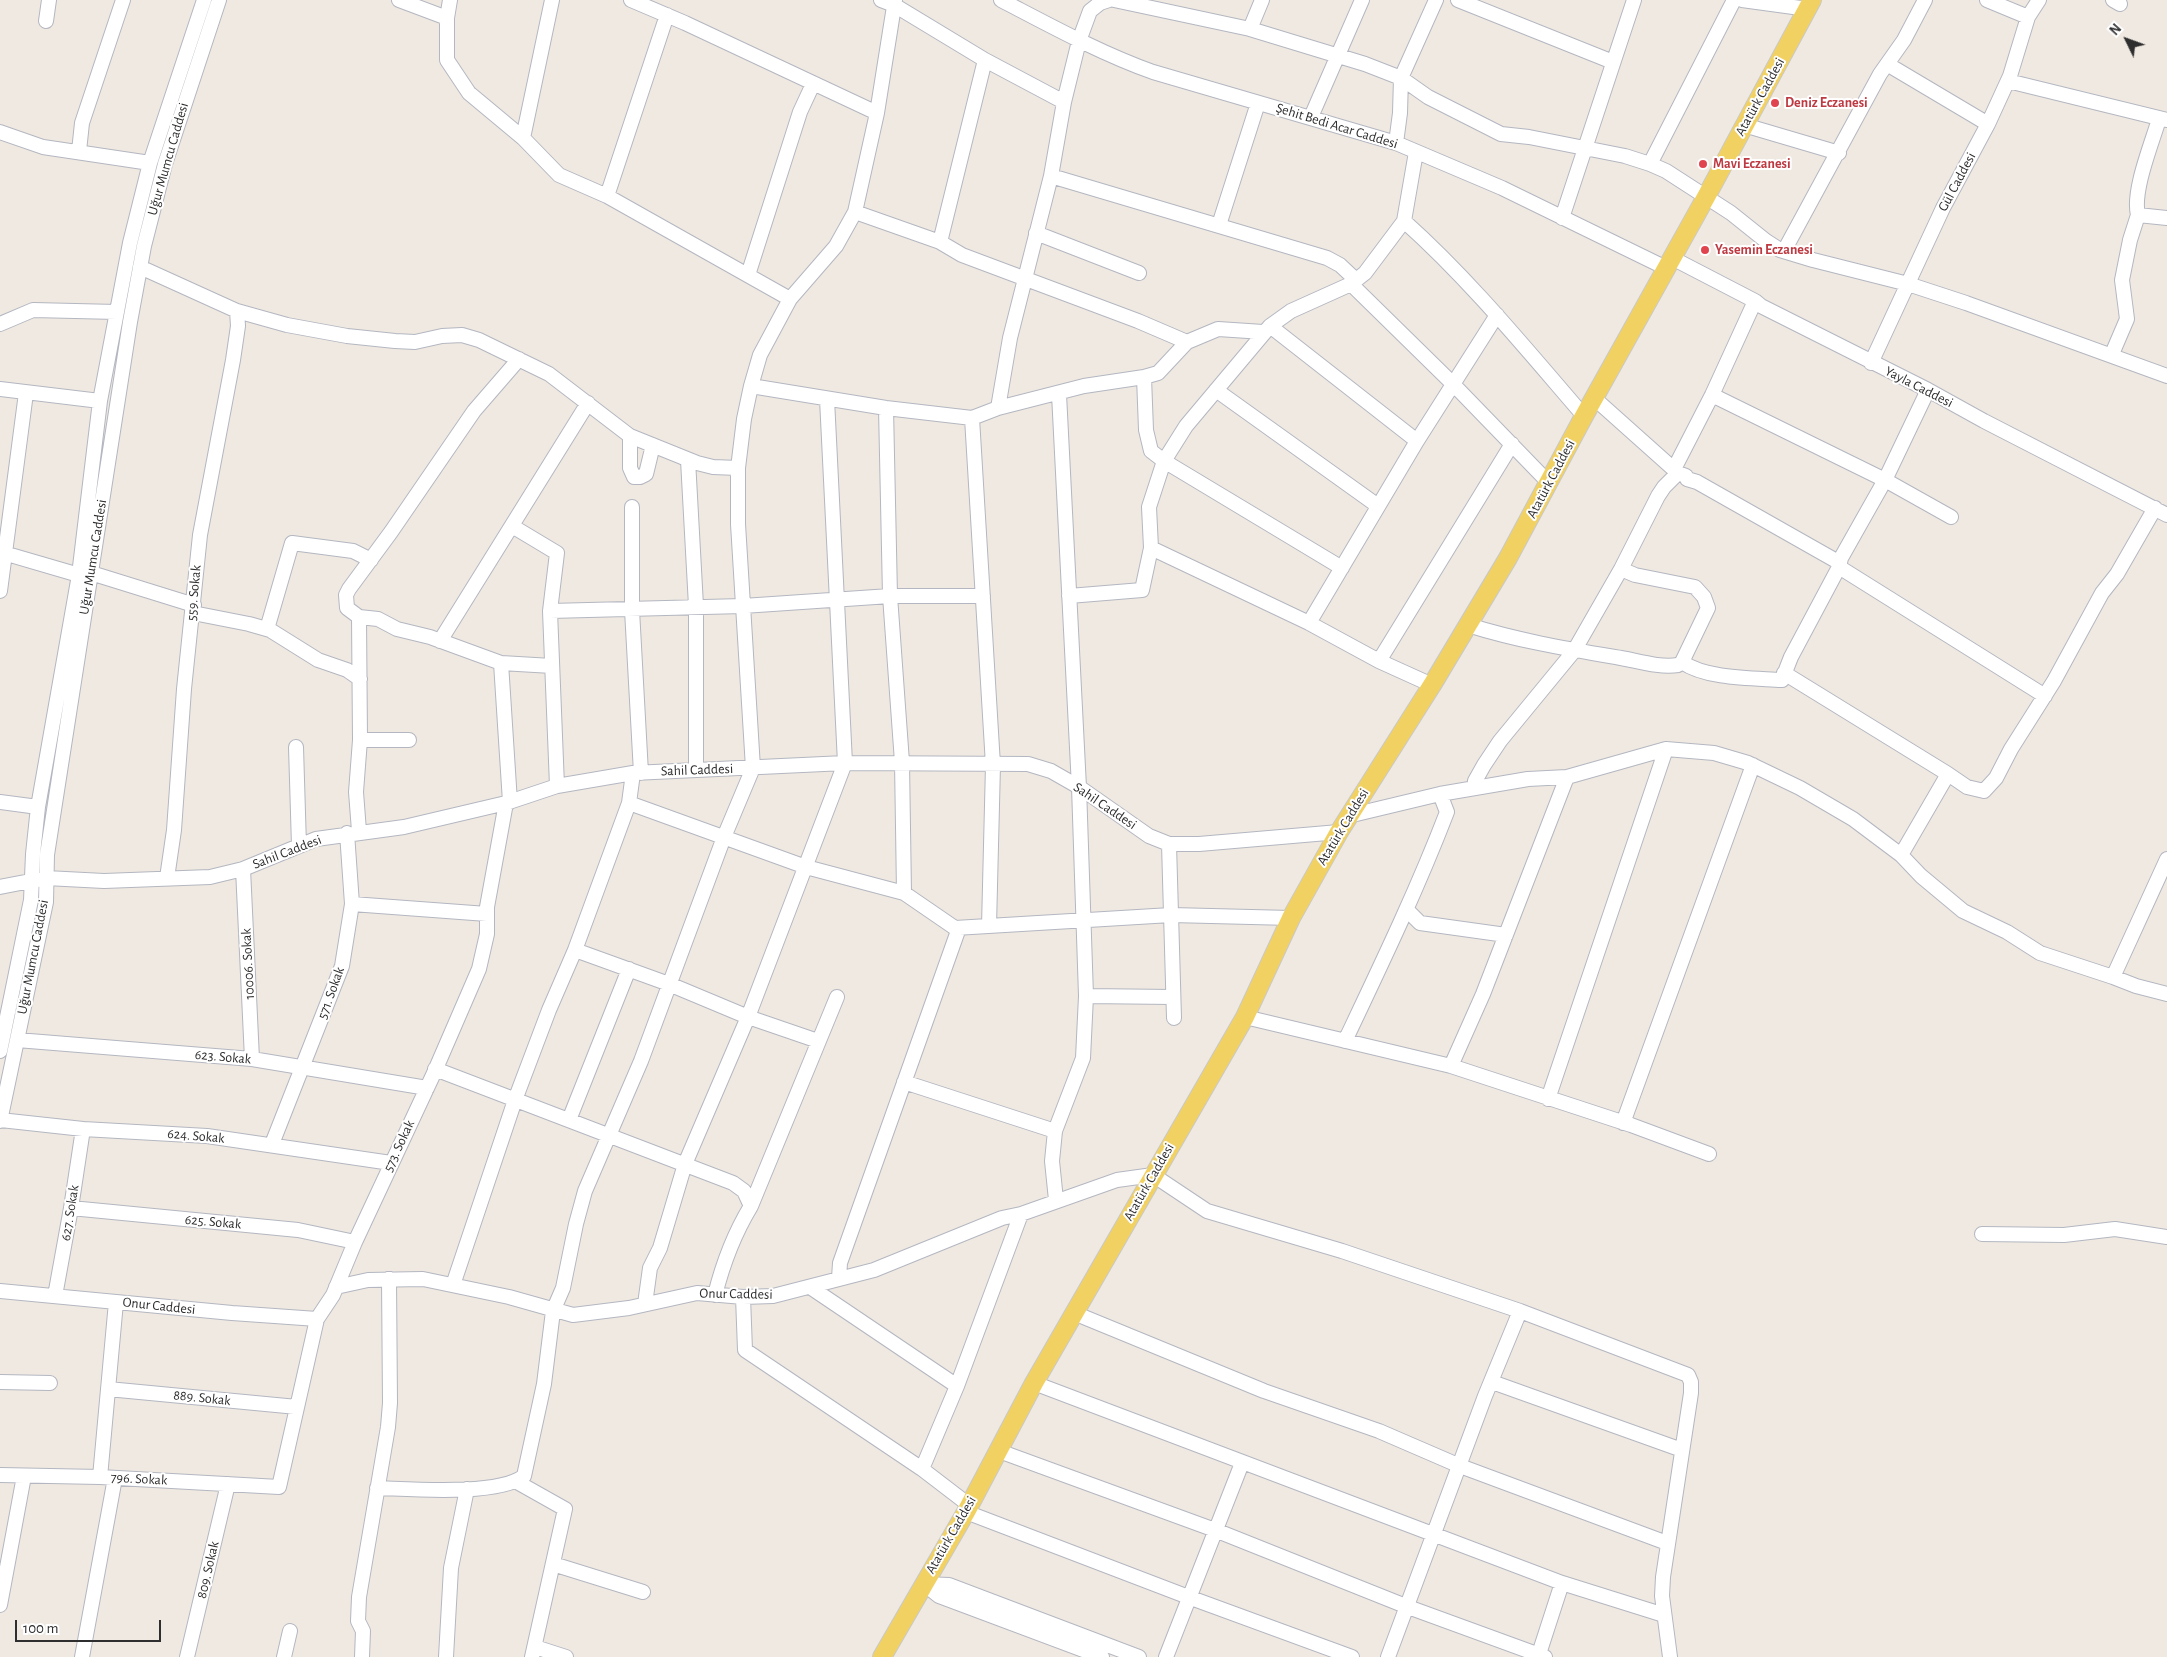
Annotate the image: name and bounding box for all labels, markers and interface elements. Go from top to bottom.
north arrow [2102,15,2152,65]
text: N [2107,22,2124,38]
street label: Atatürk Caddesi [1732,55,1788,139]
place label: Deniz Eczanesi [1785,95,1868,111]
marker: Deniz Eczanesi [1769,97,1781,109]
street label: Şehit Bedi Acar Caddesi [1274,99,1400,153]
street label: Uğur Mumcu Caddesi [144,101,192,217]
street label: Gül Caddesi [1934,150,1980,214]
place label: Mavi Eczanesi [1713,156,1791,172]
marker: Mavi Eczanesi [1697,158,1709,170]
place label: Yasemin Eczanesi [1715,242,1813,258]
marker: Yasemin Eczanesi [1699,244,1711,256]
street label: Yayla Caddesi [1882,363,1956,411]
street label: Atatürk Caddesi [1523,437,1579,521]
street label: Uğur Mumcu Caddesi [76,498,110,616]
street label: 559. Sokak [183,564,205,622]
street label: Sahil Caddesi [660,760,734,780]
street label: Sahil Caddesi [1070,779,1140,833]
street label: Atatürk Caddesi [1313,786,1373,868]
street label: Sahil Caddesi [250,831,324,873]
street label: Uğur Mumcu Caddesi [14,898,52,1016]
street label: 10006. Sokak [238,928,258,1000]
street label: 571. Sokak [314,965,348,1021]
street label: 623. Sokak [194,1046,252,1068]
street label: 573. Sokak [380,1117,418,1175]
street label: 624. Sokak [167,1125,225,1147]
street label: Atatürk Caddesi [1120,1140,1178,1224]
street label: 627. Sokak [57,1184,83,1242]
street label: 625. Sokak [184,1211,242,1233]
street label: Onur Caddesi [699,1285,773,1303]
street label: Onur Caddesi [122,1294,196,1318]
street label: 889. Sokak [173,1387,231,1409]
street label: 796. Sokak [110,1469,168,1489]
street label: Atatürk Caddesi [922,1493,980,1577]
street label: 809. Sokak [193,1540,223,1600]
scale bar [18,1610,164,1642]
text: 100 m [23,1621,58,1636]

